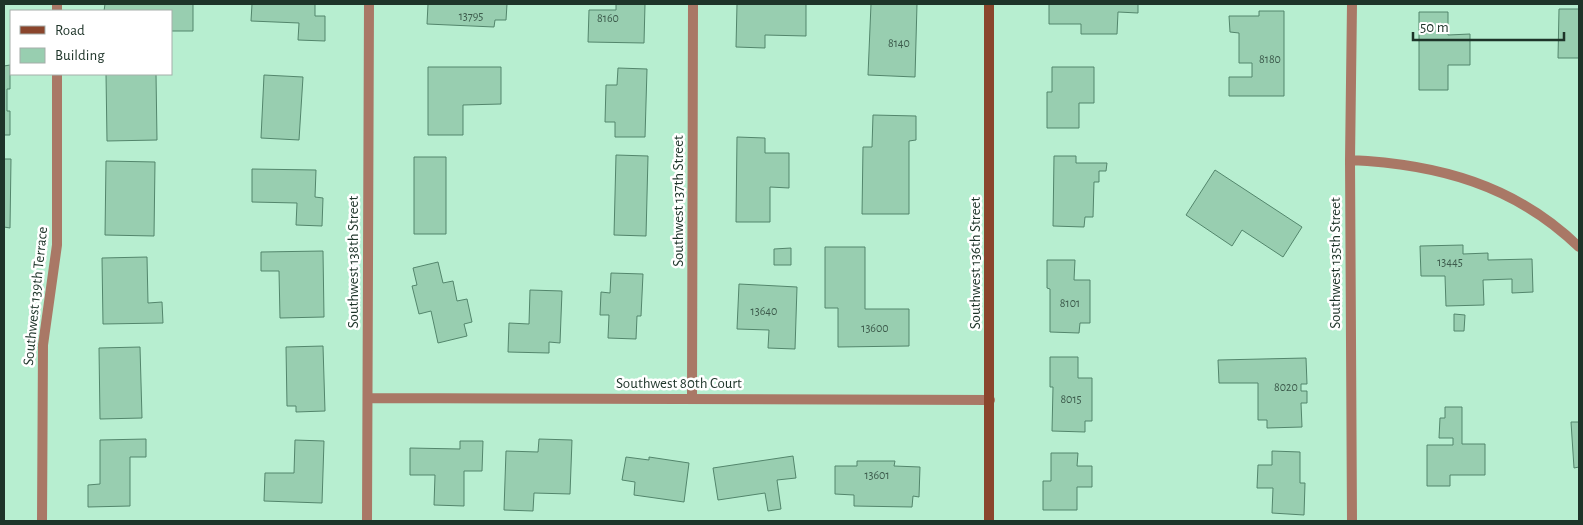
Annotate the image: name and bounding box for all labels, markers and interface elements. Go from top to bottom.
legend [10,10,172,75]
house number: 13795 [459,10,483,22]
scale bar [1413,10,1564,42]
house number: 8160 [597,12,619,24]
text: 50 m [1420,20,1449,35]
text: Road [55,23,85,38]
house number: 8140 [888,37,910,49]
text: Building [55,48,105,63]
house number: 8180 [1259,53,1281,65]
street label: Southwest 137th Street [671,135,686,267]
street label: Southwest 138th Street [346,196,361,328]
street label: Southwest 136th Street [968,197,983,329]
street label: Southwest 135th Street [1328,197,1343,329]
street label: Southwest 139th Terrace [21,226,50,366]
house number: 13445 [1437,256,1463,268]
house number: 8101 [1060,297,1080,309]
house number: 13640 [751,305,777,317]
house number: 13600 [861,322,889,334]
street label: Southwest 80th Court [616,376,742,391]
house number: 8020 [1274,381,1298,393]
house number: 8015 [1060,393,1082,405]
house number: 13601 [864,469,890,481]

